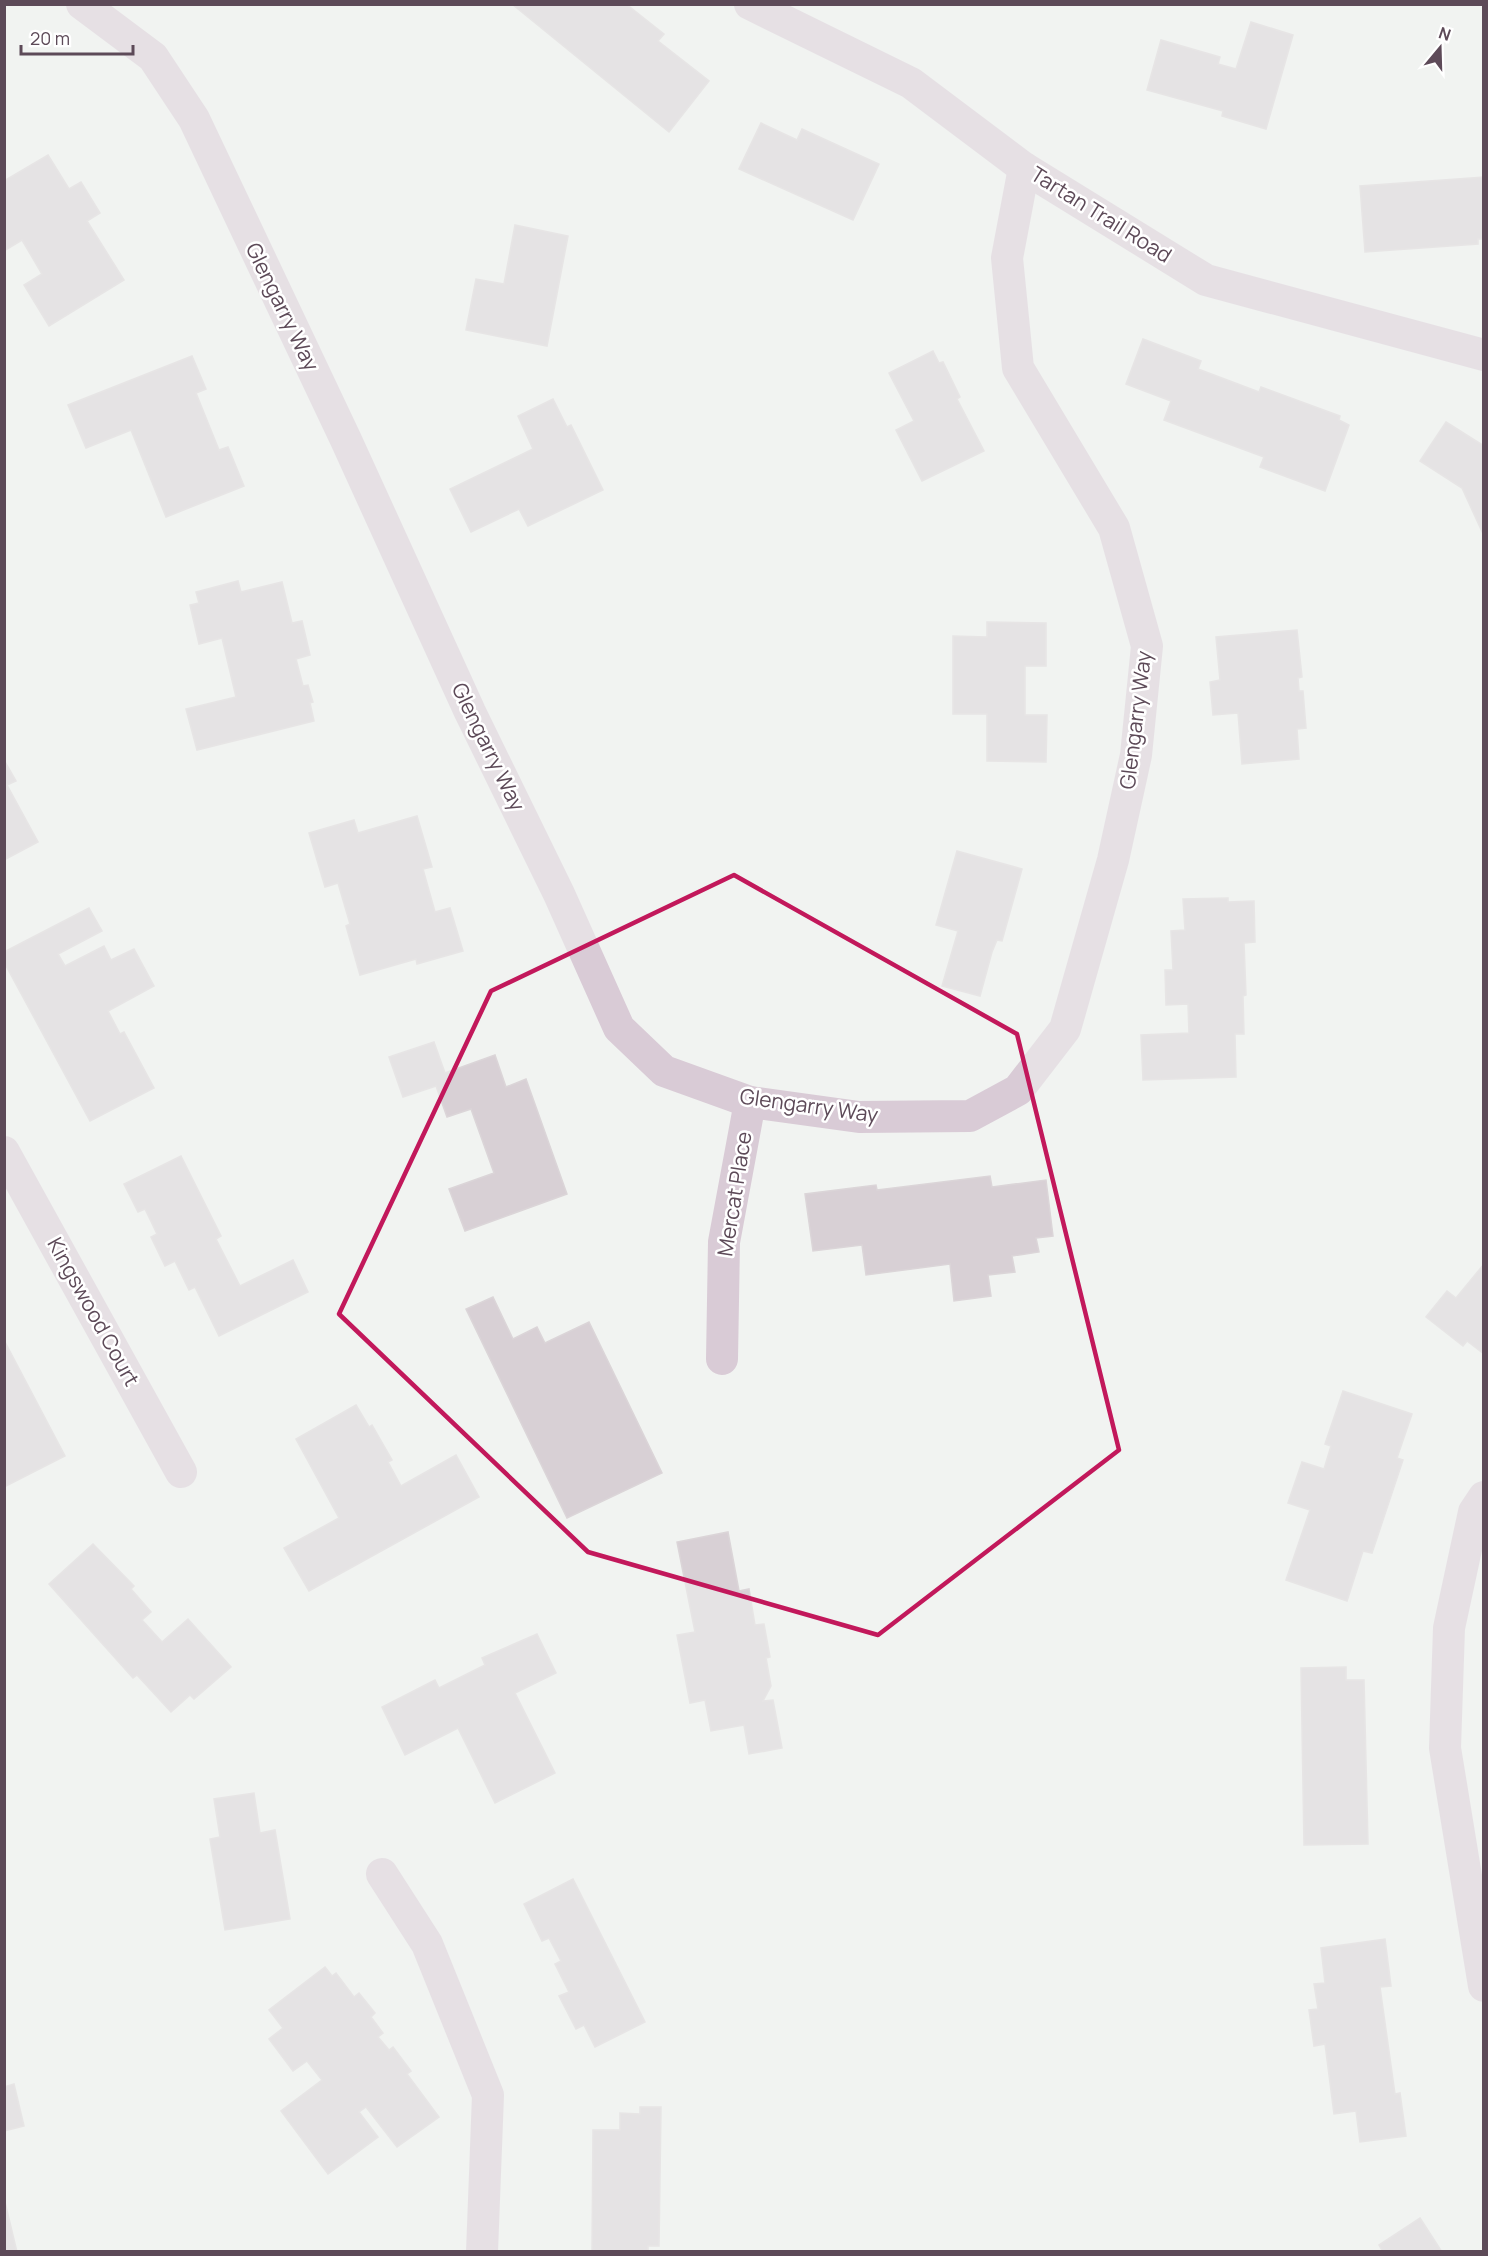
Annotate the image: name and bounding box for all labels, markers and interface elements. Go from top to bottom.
scale bar [21,18,134,56]
north arrow [1410,18,1470,78]
text: N [1436,22,1454,46]
text: 20 m [30,26,70,50]
street label: Tartan Trail Road [1026,160,1177,269]
street label: Glengarry Way [240,238,326,375]
street label: Glengarry Way [1113,649,1157,791]
street label: Glengarry Way [446,678,532,815]
street label: Glengarry Way [738,1081,880,1129]
street label: Mercat Place [710,1129,758,1258]
street label: Kingswood Court [41,1232,146,1391]

